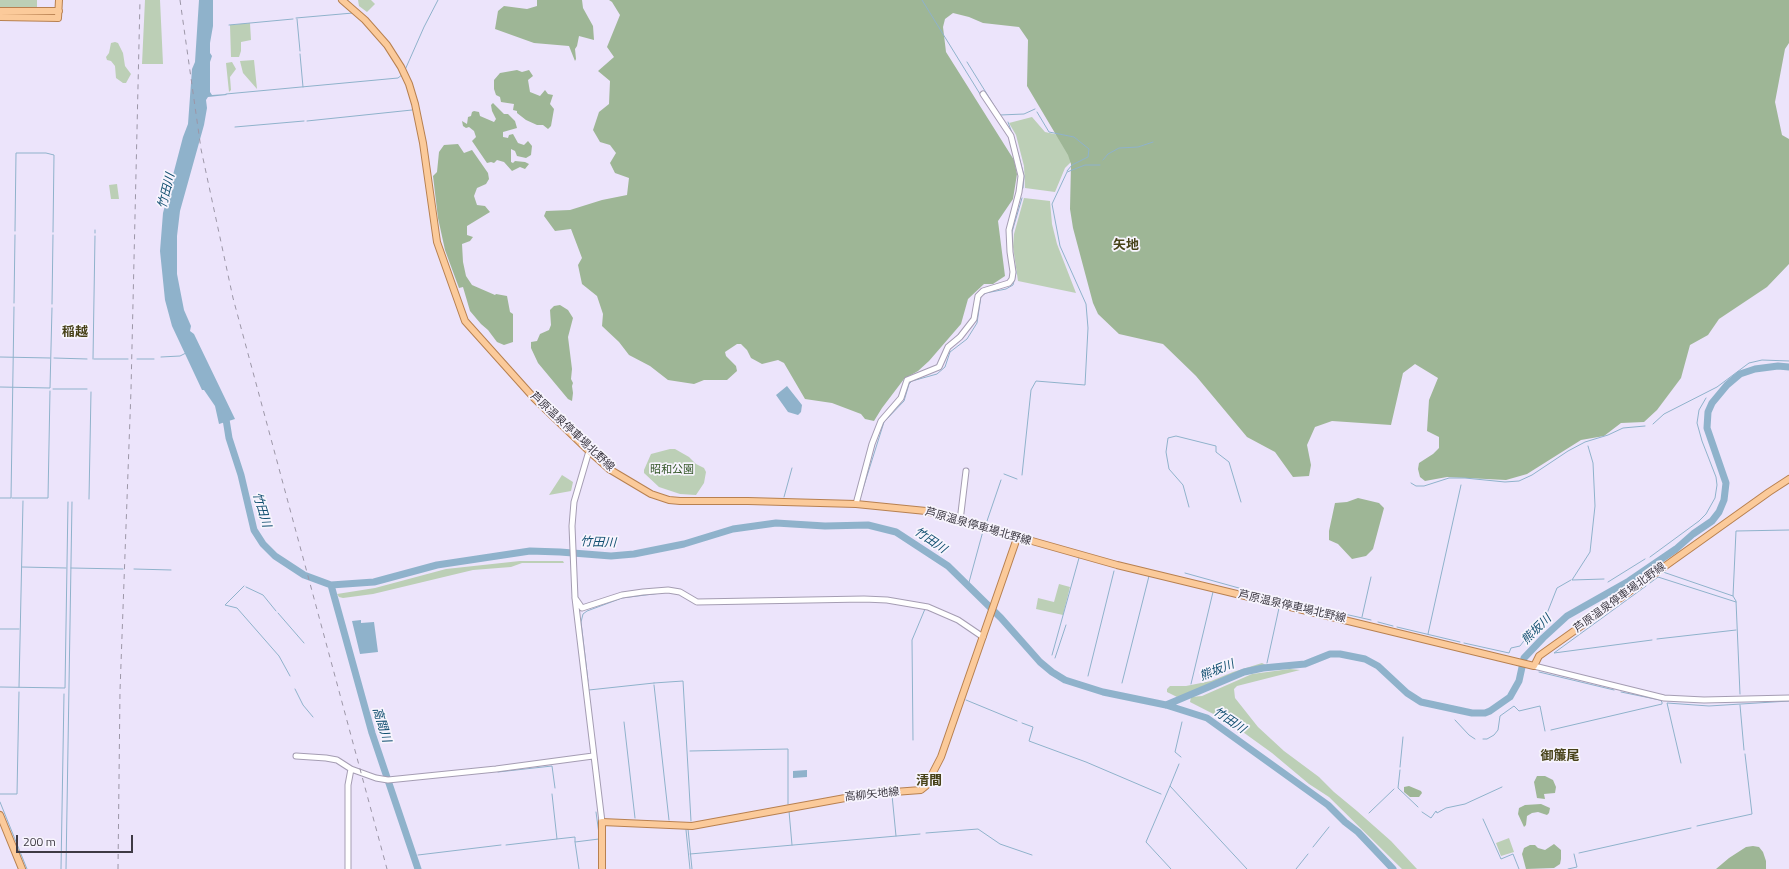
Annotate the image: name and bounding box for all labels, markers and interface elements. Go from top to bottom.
water label: 竹田川 [156,172,178,210]
district label: 矢地 [1113,238,1139,254]
district label: 稲越 [62,325,88,341]
street label: 芦原温泉停車場北野線 [527,390,617,474]
park label: 昭和公園 [650,463,694,477]
water label: 竹田川 [249,491,273,529]
street label: 芦原温泉停車場北野線 [923,505,1033,549]
water label: 竹田川 [911,525,949,557]
water label: 竹田川 [580,535,616,551]
street label: 芦原温泉停車場北野線 [1572,560,1668,636]
street label: 芦原温泉停車場北野線 [1237,588,1347,626]
water label: 熊坂川 [1519,612,1555,648]
water label: 熊坂川 [1198,658,1236,684]
water label: 竹田川 [1210,705,1248,737]
water label: 高間川 [369,706,393,744]
district label: 御簾尾 [1541,749,1579,765]
district label: 清間 [916,774,942,790]
street label: 高柳矢地線 [844,786,900,804]
scale bar [18,827,135,853]
text: 200 m [23,832,56,851]

